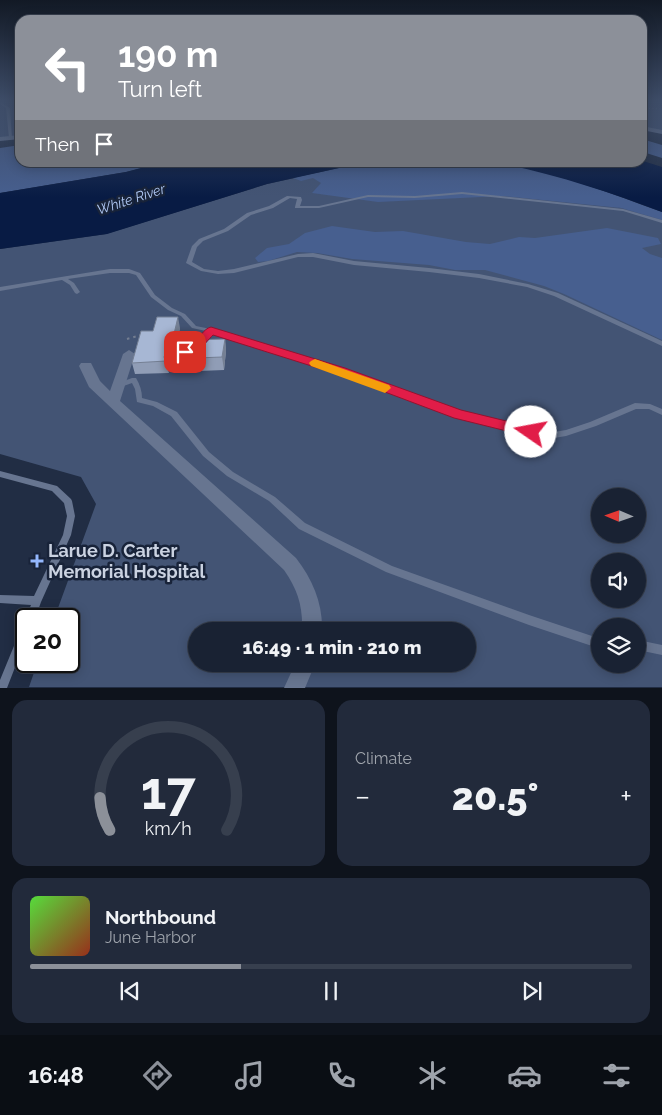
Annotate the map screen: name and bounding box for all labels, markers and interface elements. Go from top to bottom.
text: 190 m [118,34,218,75]
icon: left [35,35,100,100]
text: Turn left [118,76,202,102]
icon: arrive [90,130,118,158]
text: Then [35,133,80,155]
water label: White River [95,180,168,218]
pin [164,331,206,373]
icon: arrive [171,338,199,366]
position arrow [504,405,556,457]
north arrow [591,488,646,542]
map controls [591,488,646,673]
place label: Larue D. Carter Memorial Hospital [48,540,206,582]
button: sound [591,553,646,608]
marker: Larue D. Carter Memorial Hospital [30,554,44,568]
speed limit sign: 20 [15,608,80,673]
button: layers [591,618,646,673]
text: 16:49 · 1 min · 210 m [242,636,422,658]
text: Climate [355,749,412,768]
text: 17 [141,760,197,821]
text: 20.5° [452,774,539,819]
text: − [355,780,370,813]
text: + [620,780,632,813]
text: km/h [145,818,192,839]
text: Northbound [105,906,216,928]
text: June Harbor [105,928,196,947]
icon: previous [116,977,144,1005]
icon: pause [317,977,345,1005]
icon: next [518,977,546,1005]
icon: directions [140,1058,175,1093]
icon: music [232,1058,267,1093]
icon: phone [324,1058,359,1093]
icon: climate [415,1058,450,1093]
icon: car [507,1058,542,1093]
icon: filters [599,1058,634,1093]
text: 16:48 [28,1062,84,1088]

